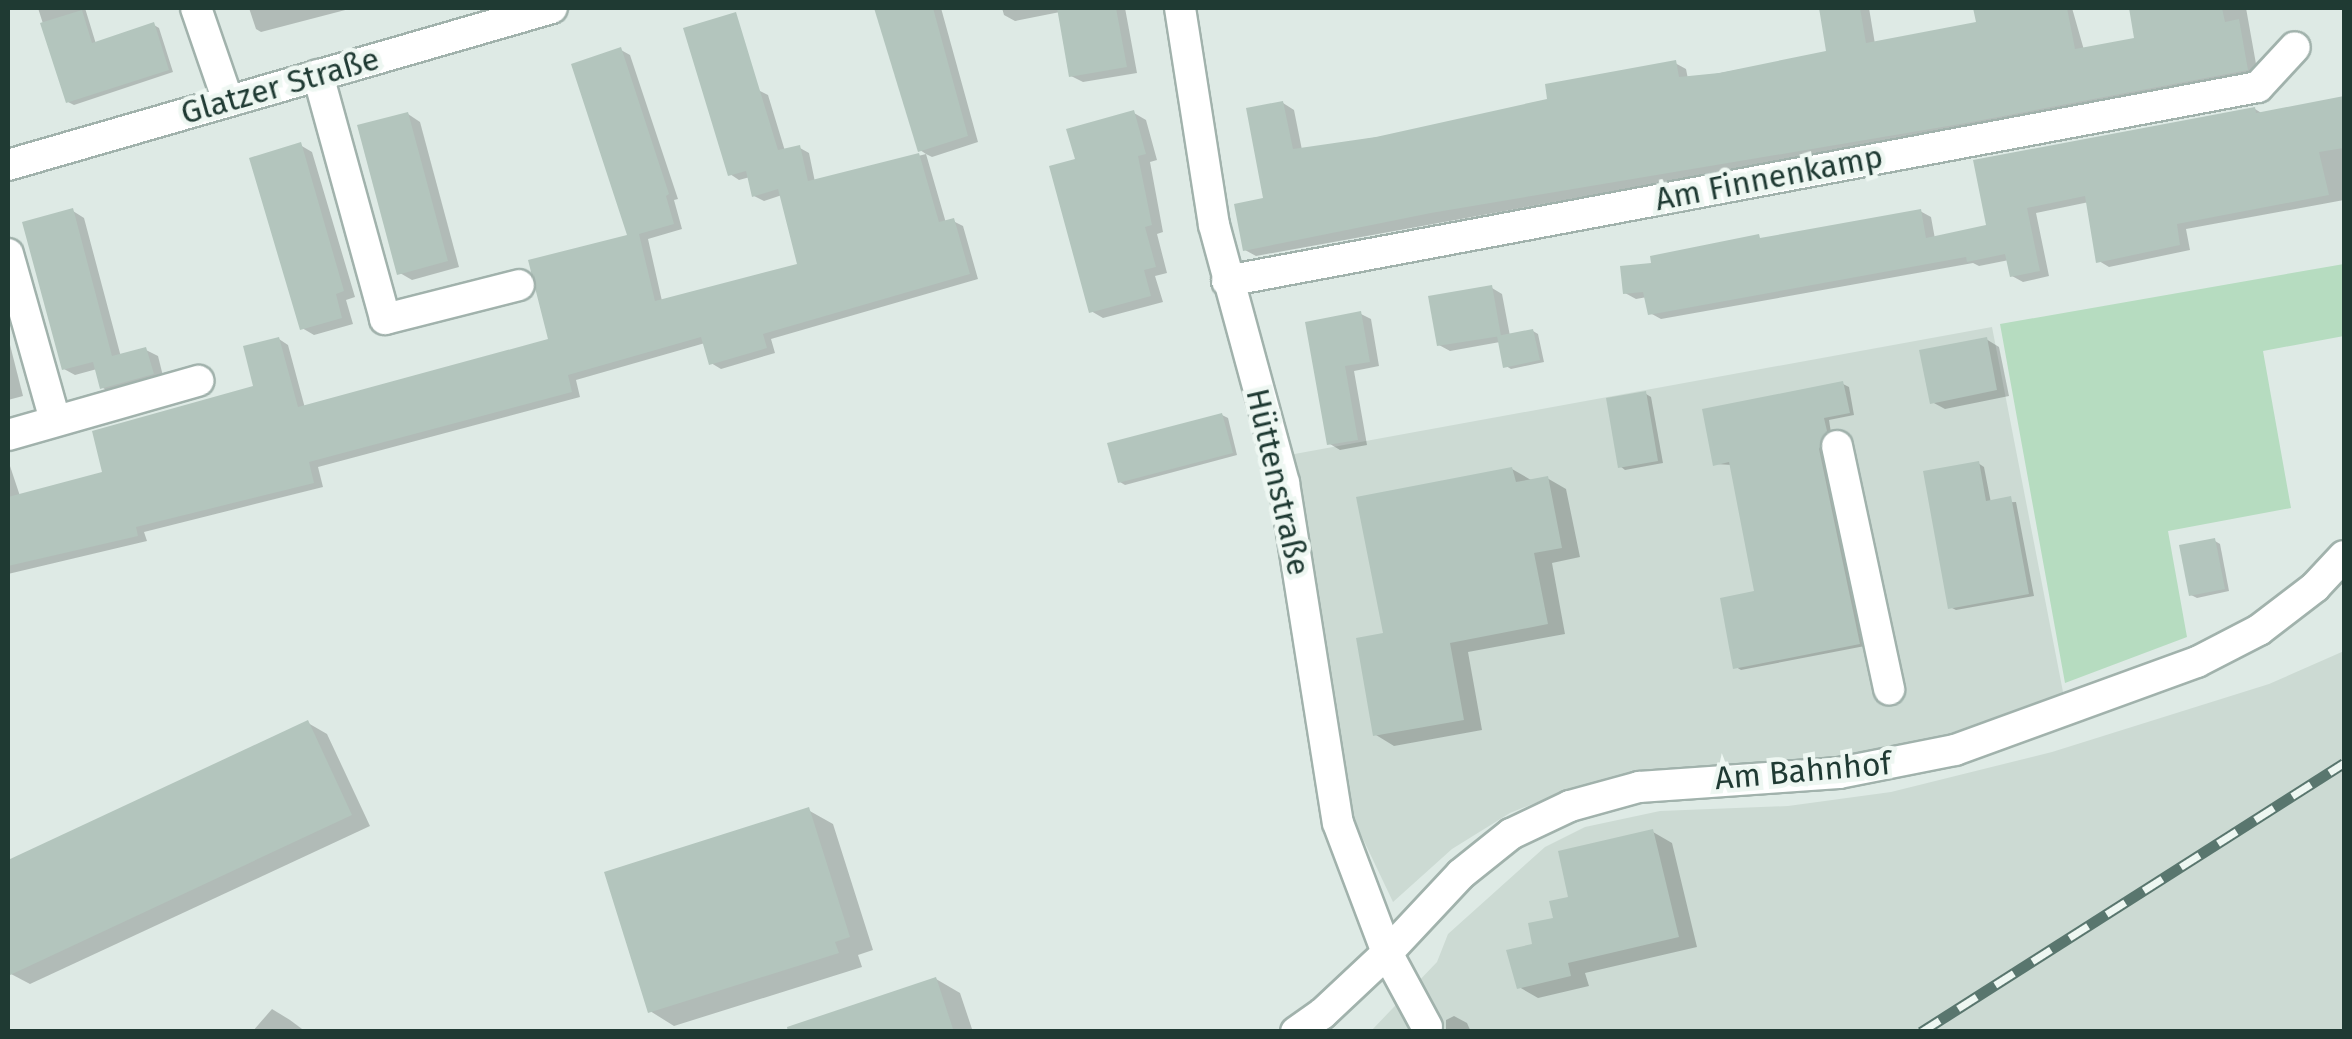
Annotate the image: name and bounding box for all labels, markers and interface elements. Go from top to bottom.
street label: Glatzer Straße [176,39,384,133]
street label: Am Finnenkamp [1652,137,1886,219]
street label: Hüttenstraße [1238,385,1318,579]
street label: Am Bahnhof [1713,744,1893,798]

